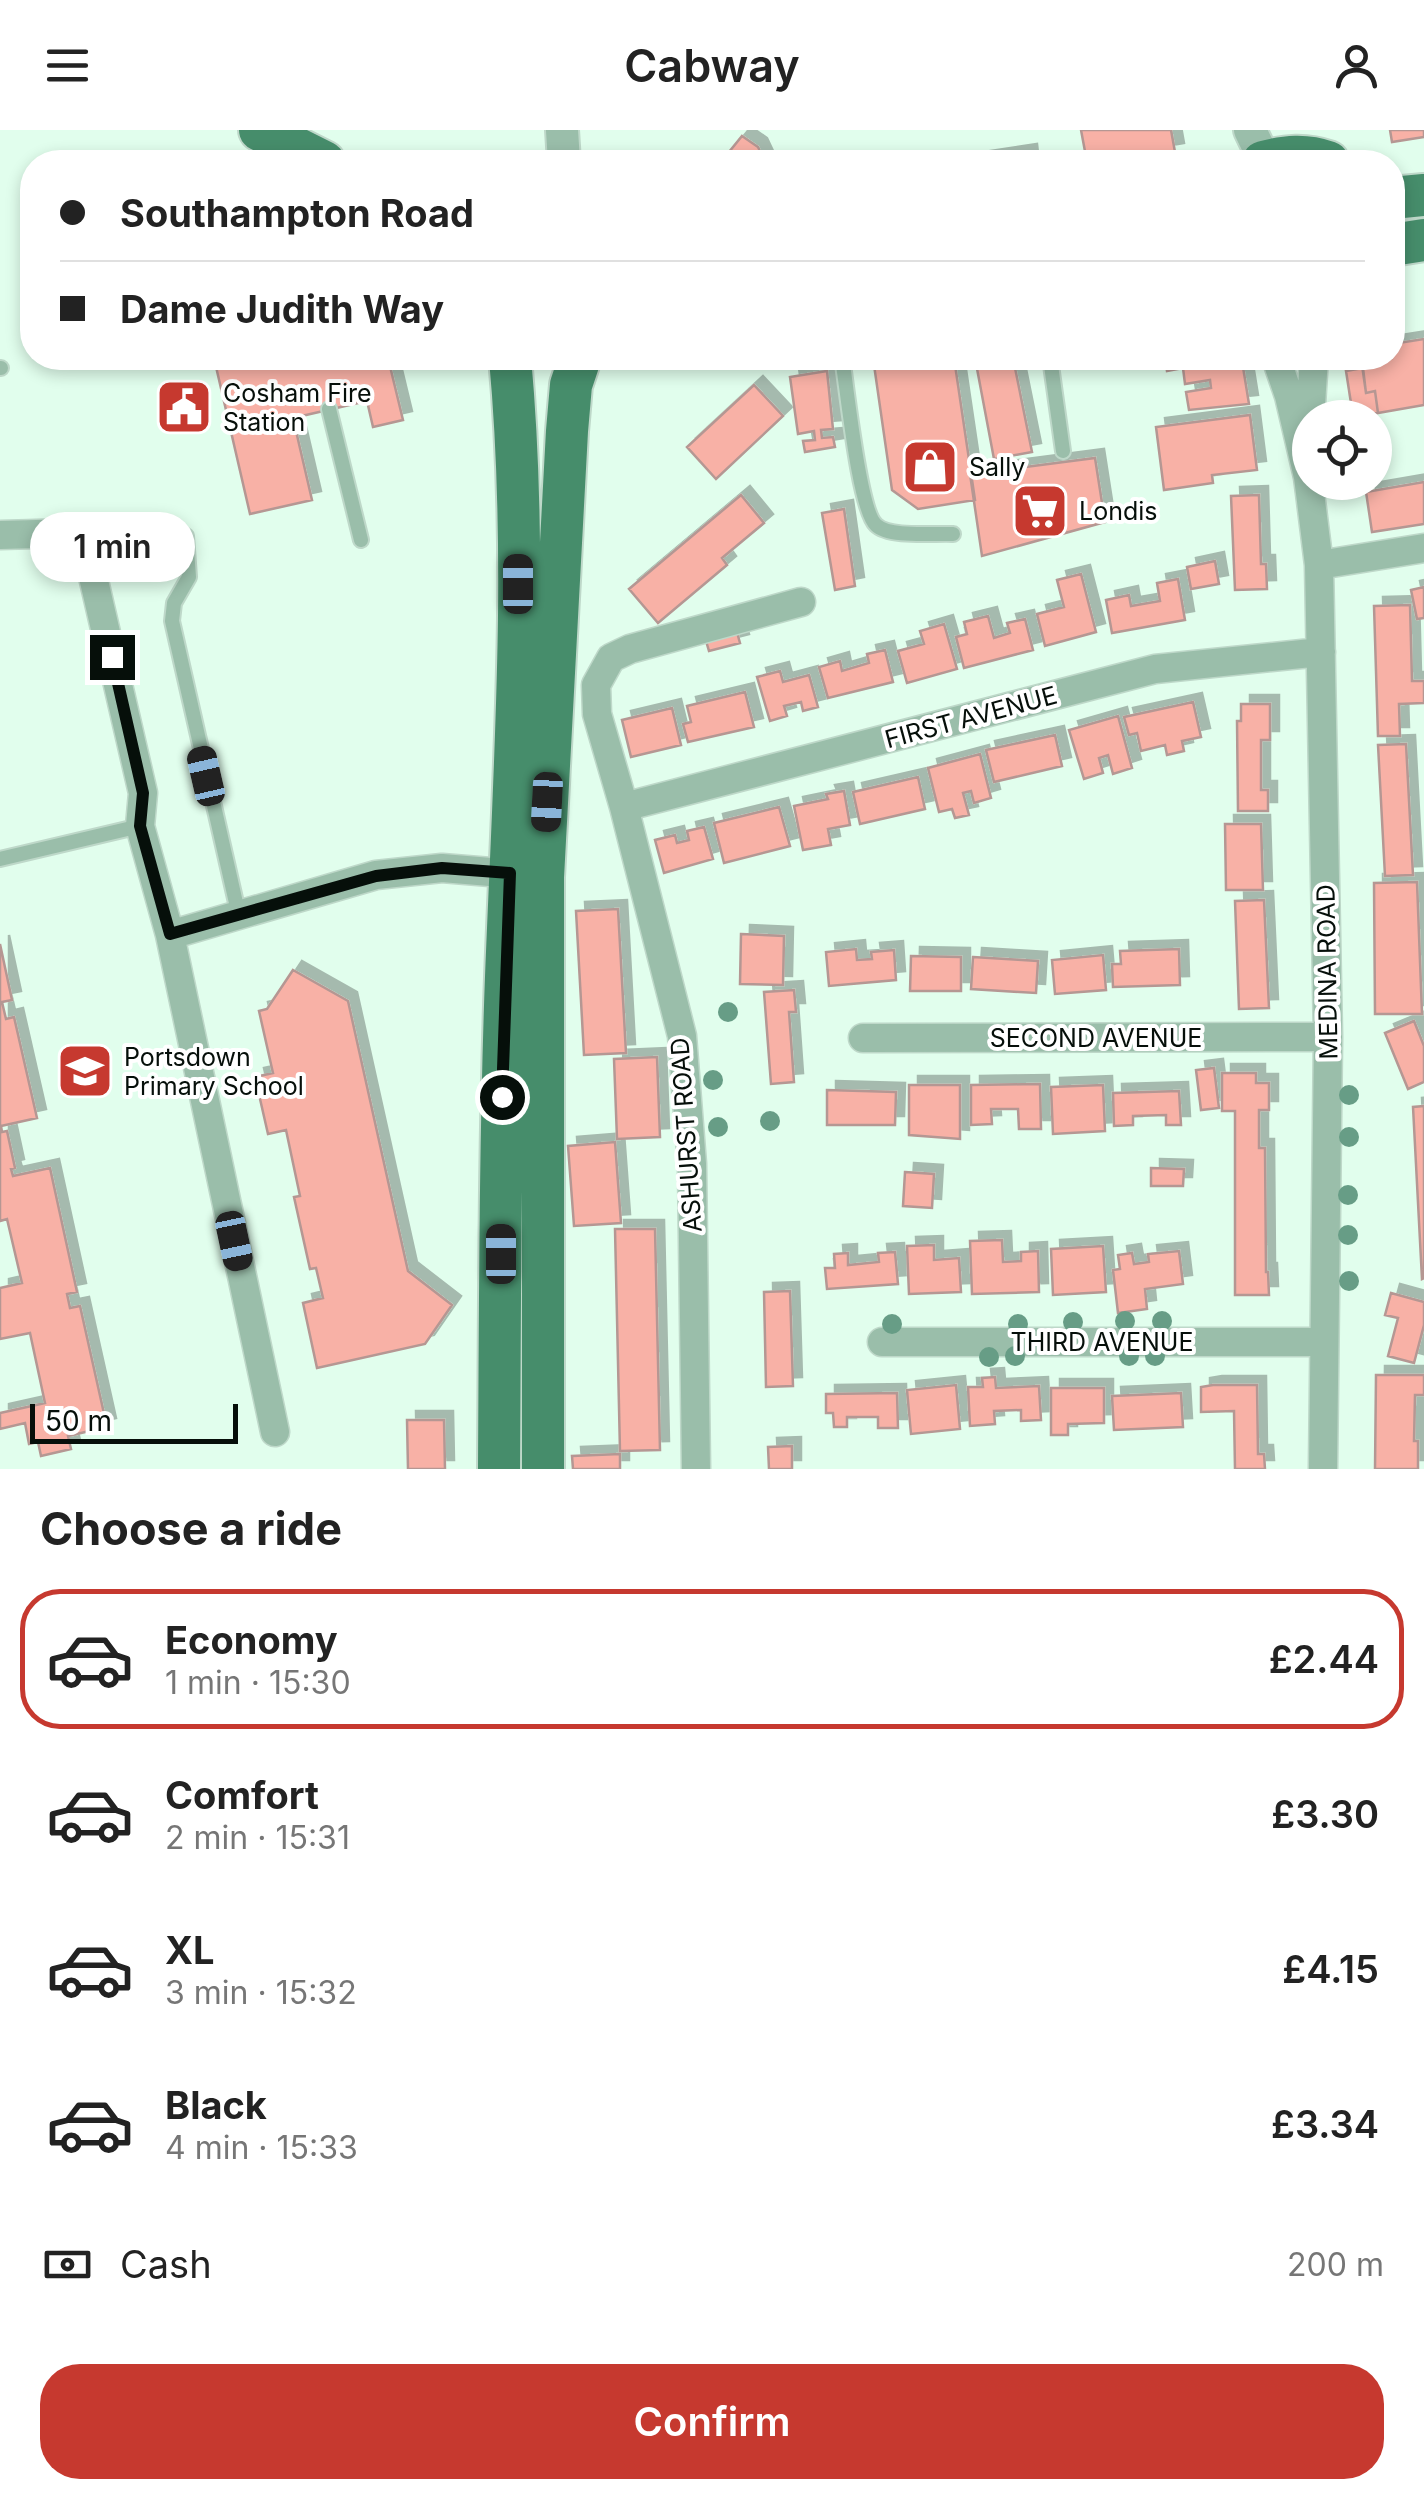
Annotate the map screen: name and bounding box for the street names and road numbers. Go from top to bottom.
street label: FIRST AVENUE [882,680,1060,754]
street label: MEDINA ROAD [1310,884,1344,1060]
street label: SECOND AVENUE [990,1023,1202,1053]
street label: ASHURST ROAD [664,1036,708,1234]
street label: THIRD AVENUE [1011,1327,1193,1357]

